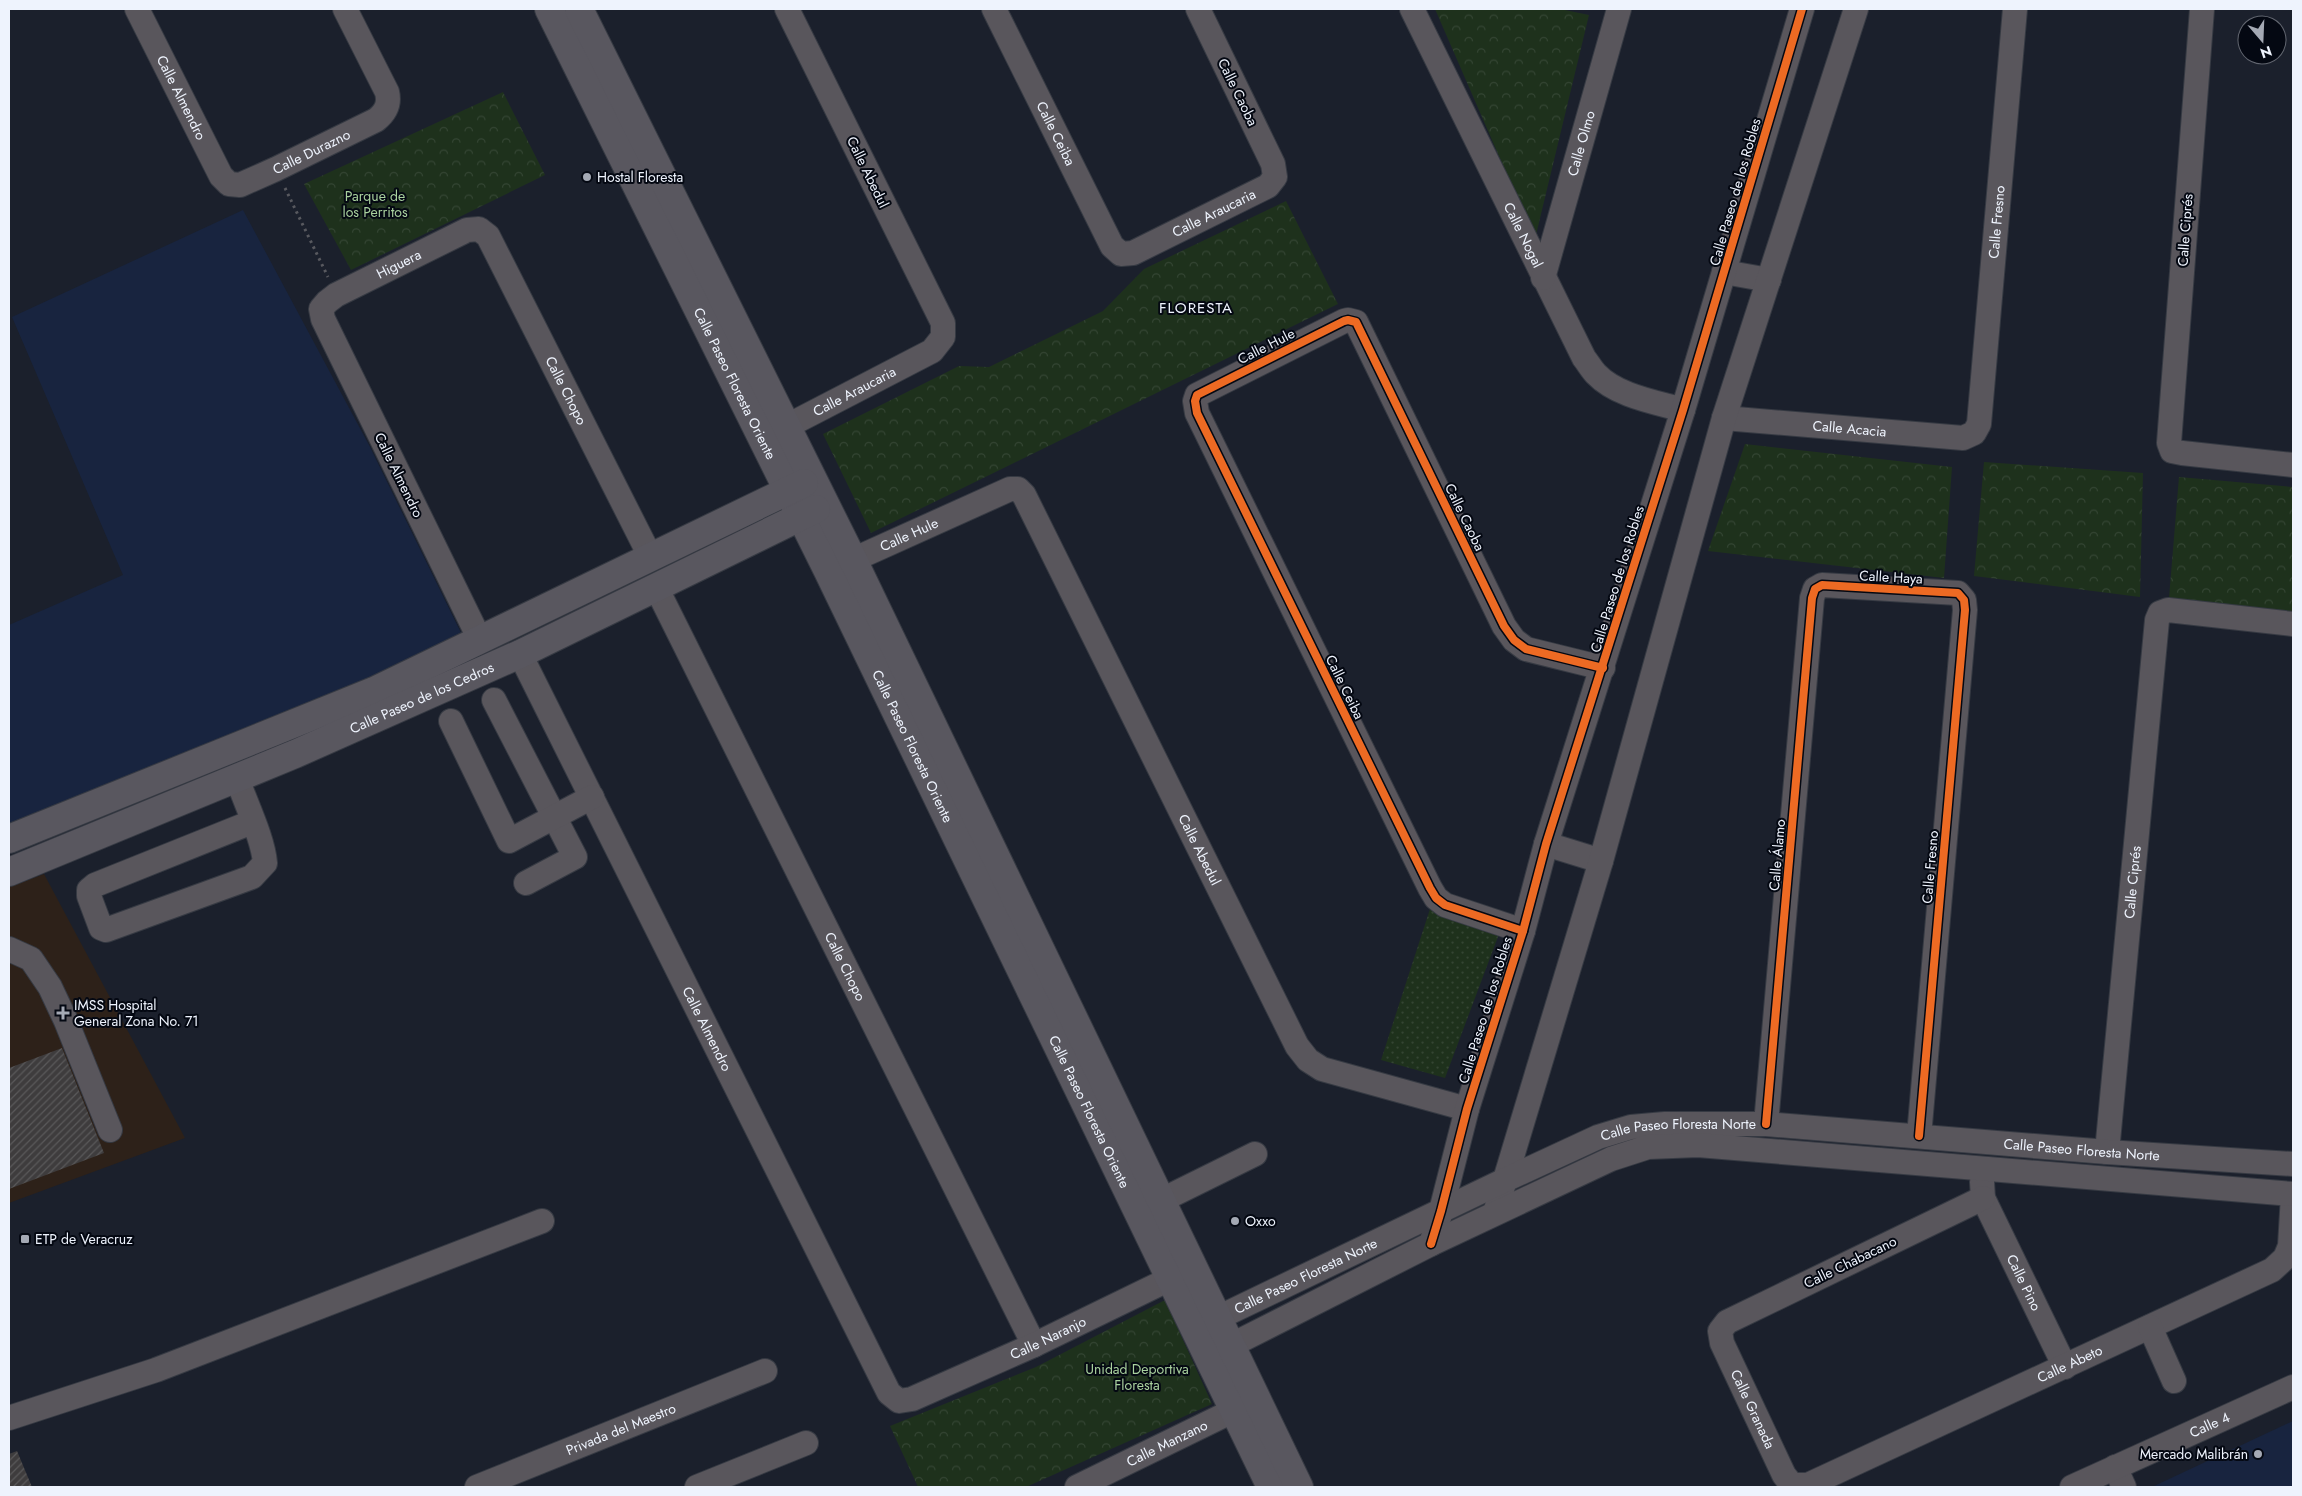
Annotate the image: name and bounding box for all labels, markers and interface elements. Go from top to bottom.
north arrow [2237,15,2287,65]
text: N [2258,41,2275,64]
street label: Calle Almendro [152,52,211,144]
street label: Calle Caoba [1213,55,1263,129]
street label: Calle Ceiba [1032,98,1080,169]
street label: Calle Olmo [1562,108,1600,178]
street label: Calle Paseo de los Robles [1704,116,1766,268]
street label: Calle Durazno [269,124,354,179]
street label: Calle Abedul [842,133,894,211]
place label: Hostal Floresta [597,167,683,187]
marker: Hostal Floresta [581,171,593,183]
street label: Calle Araucaria [1169,184,1259,242]
street label: Calle Fresno [1983,184,2010,259]
park label: Parque de los Perritos [342,186,408,222]
street label: Calle Ciprés [2172,193,2198,267]
street label: Calle Nogal [1499,199,1548,271]
street label: Higuera [373,244,424,284]
district label: FLORESTA [1159,297,1233,319]
street label: Calle Paseo Floresta Oriente [689,304,781,463]
street label: Calle Hule [1234,323,1298,369]
street label: Calle Chopo [540,353,592,429]
street label: Calle Araucaria [809,361,899,421]
street label: Calle Acacia [1812,415,1887,442]
street label: Calle Almendro [370,429,428,521]
street label: Calle Caoba [1440,480,1490,554]
street label: Calle Paseo de los Robles [1585,503,1649,655]
street label: Calle Hule [877,513,941,556]
street label: Calle Haya [1859,565,1923,589]
street label: Calle Ceiba [1321,651,1369,723]
street label: Calle Paseo de los Cedros [346,657,497,738]
street label: Calle Paseo Floresta Oriente [867,666,958,826]
street label: Calle Abedul [1174,811,1226,889]
street label: Calle Álamo [1764,818,1790,892]
street label: Calle Fresno [1917,829,1943,904]
street label: Calle Ciprés [2119,845,2146,919]
street label: Calle Chopo [820,929,871,1005]
street label: Calle Paseo de los Robles [1453,934,1517,1086]
street label: Calle Almendro [678,983,737,1075]
place label: IMSS Hospital General Zona No. 71 [74,995,199,1031]
marker: IMSS Hospital General Zona No. 71 [56,1006,70,1020]
street label: Calle Paseo Floresta Oriente [1044,1032,1135,1191]
street label: Calle Paseo Floresta Norte [1598,1114,1756,1146]
street label: Calle Paseo Floresta Norte [2003,1134,2160,1165]
place label: Oxxo [1245,1211,1276,1231]
marker: Oxxo [1229,1215,1241,1227]
place label: ETP de Veracruz [35,1229,133,1249]
street label: Calle Chabacano [1800,1231,1900,1293]
marker: ETP de Veracruz [19,1233,31,1245]
street label: Calle Paseo Floresta Norte [1231,1233,1380,1319]
street label: Calle Pino [2002,1251,2046,1314]
street label: Calle Naranjo [1007,1311,1090,1364]
street label: Calle Abeto [2034,1340,2106,1388]
park label: Unidad Deportiva Floresta [1085,1359,1189,1395]
street label: Calle Granada [1726,1366,1780,1452]
street label: Privada del Maestro [563,1398,679,1460]
street label: Calle 4 [2186,1407,2233,1443]
street label: Calle Manzano [1123,1415,1211,1471]
place label: Mercado Malibrán [2140,1444,2248,1464]
marker: Mercado Malibrán [2252,1448,2264,1460]

